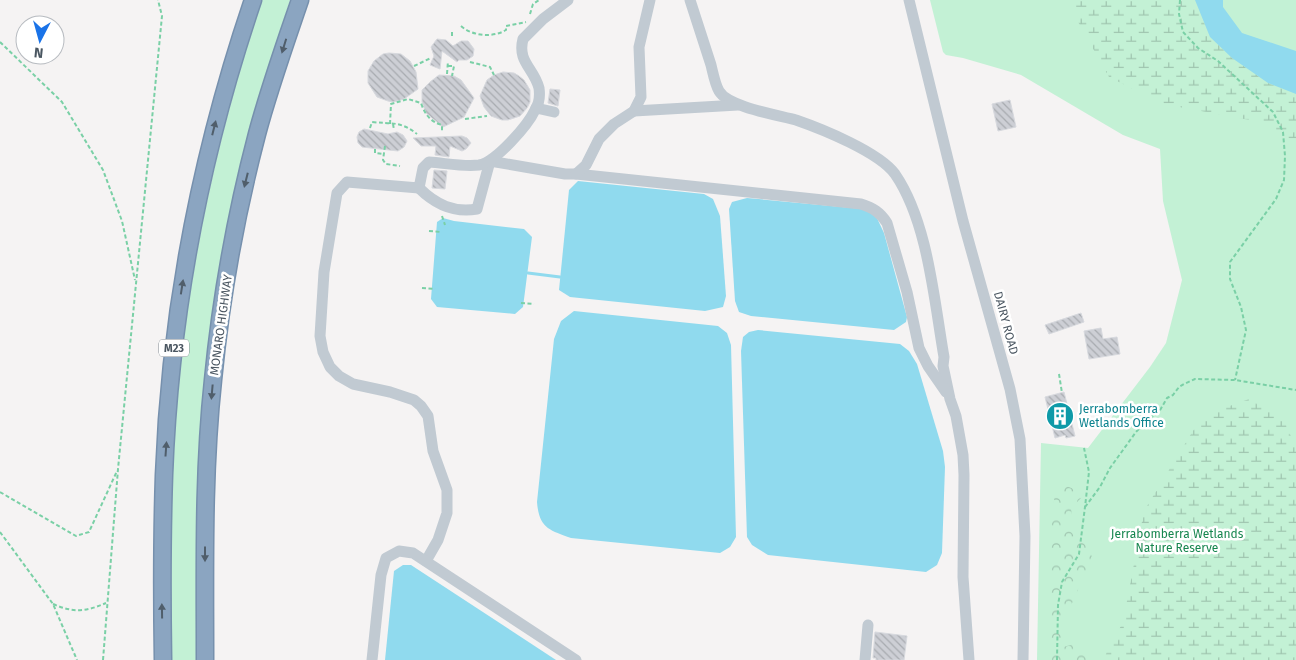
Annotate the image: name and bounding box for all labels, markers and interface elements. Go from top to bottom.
north arrow [15,15,65,65]
one-way arrow [280,39,288,54]
text: N [33,43,44,61]
one-way arrow [211,121,219,136]
one-way arrow [242,172,250,187]
street label: MONARO HIGHWAY [207,273,235,376]
one-way arrow [179,279,187,295]
street label: DAIRY ROAD [991,290,1021,356]
road number: M23 [159,339,189,356]
one-way arrow [208,384,216,400]
building icon: Jerrabomberra Wetlands Office [1045,401,1075,431]
place label: Jerrabomberra Wetlands Office [1079,402,1164,430]
one-way arrow [162,441,170,457]
park label: Jerrabomberra Wetlands Nature Reserve [1111,527,1244,555]
one-way arrow [200,547,208,563]
one-way arrow [158,603,166,619]

